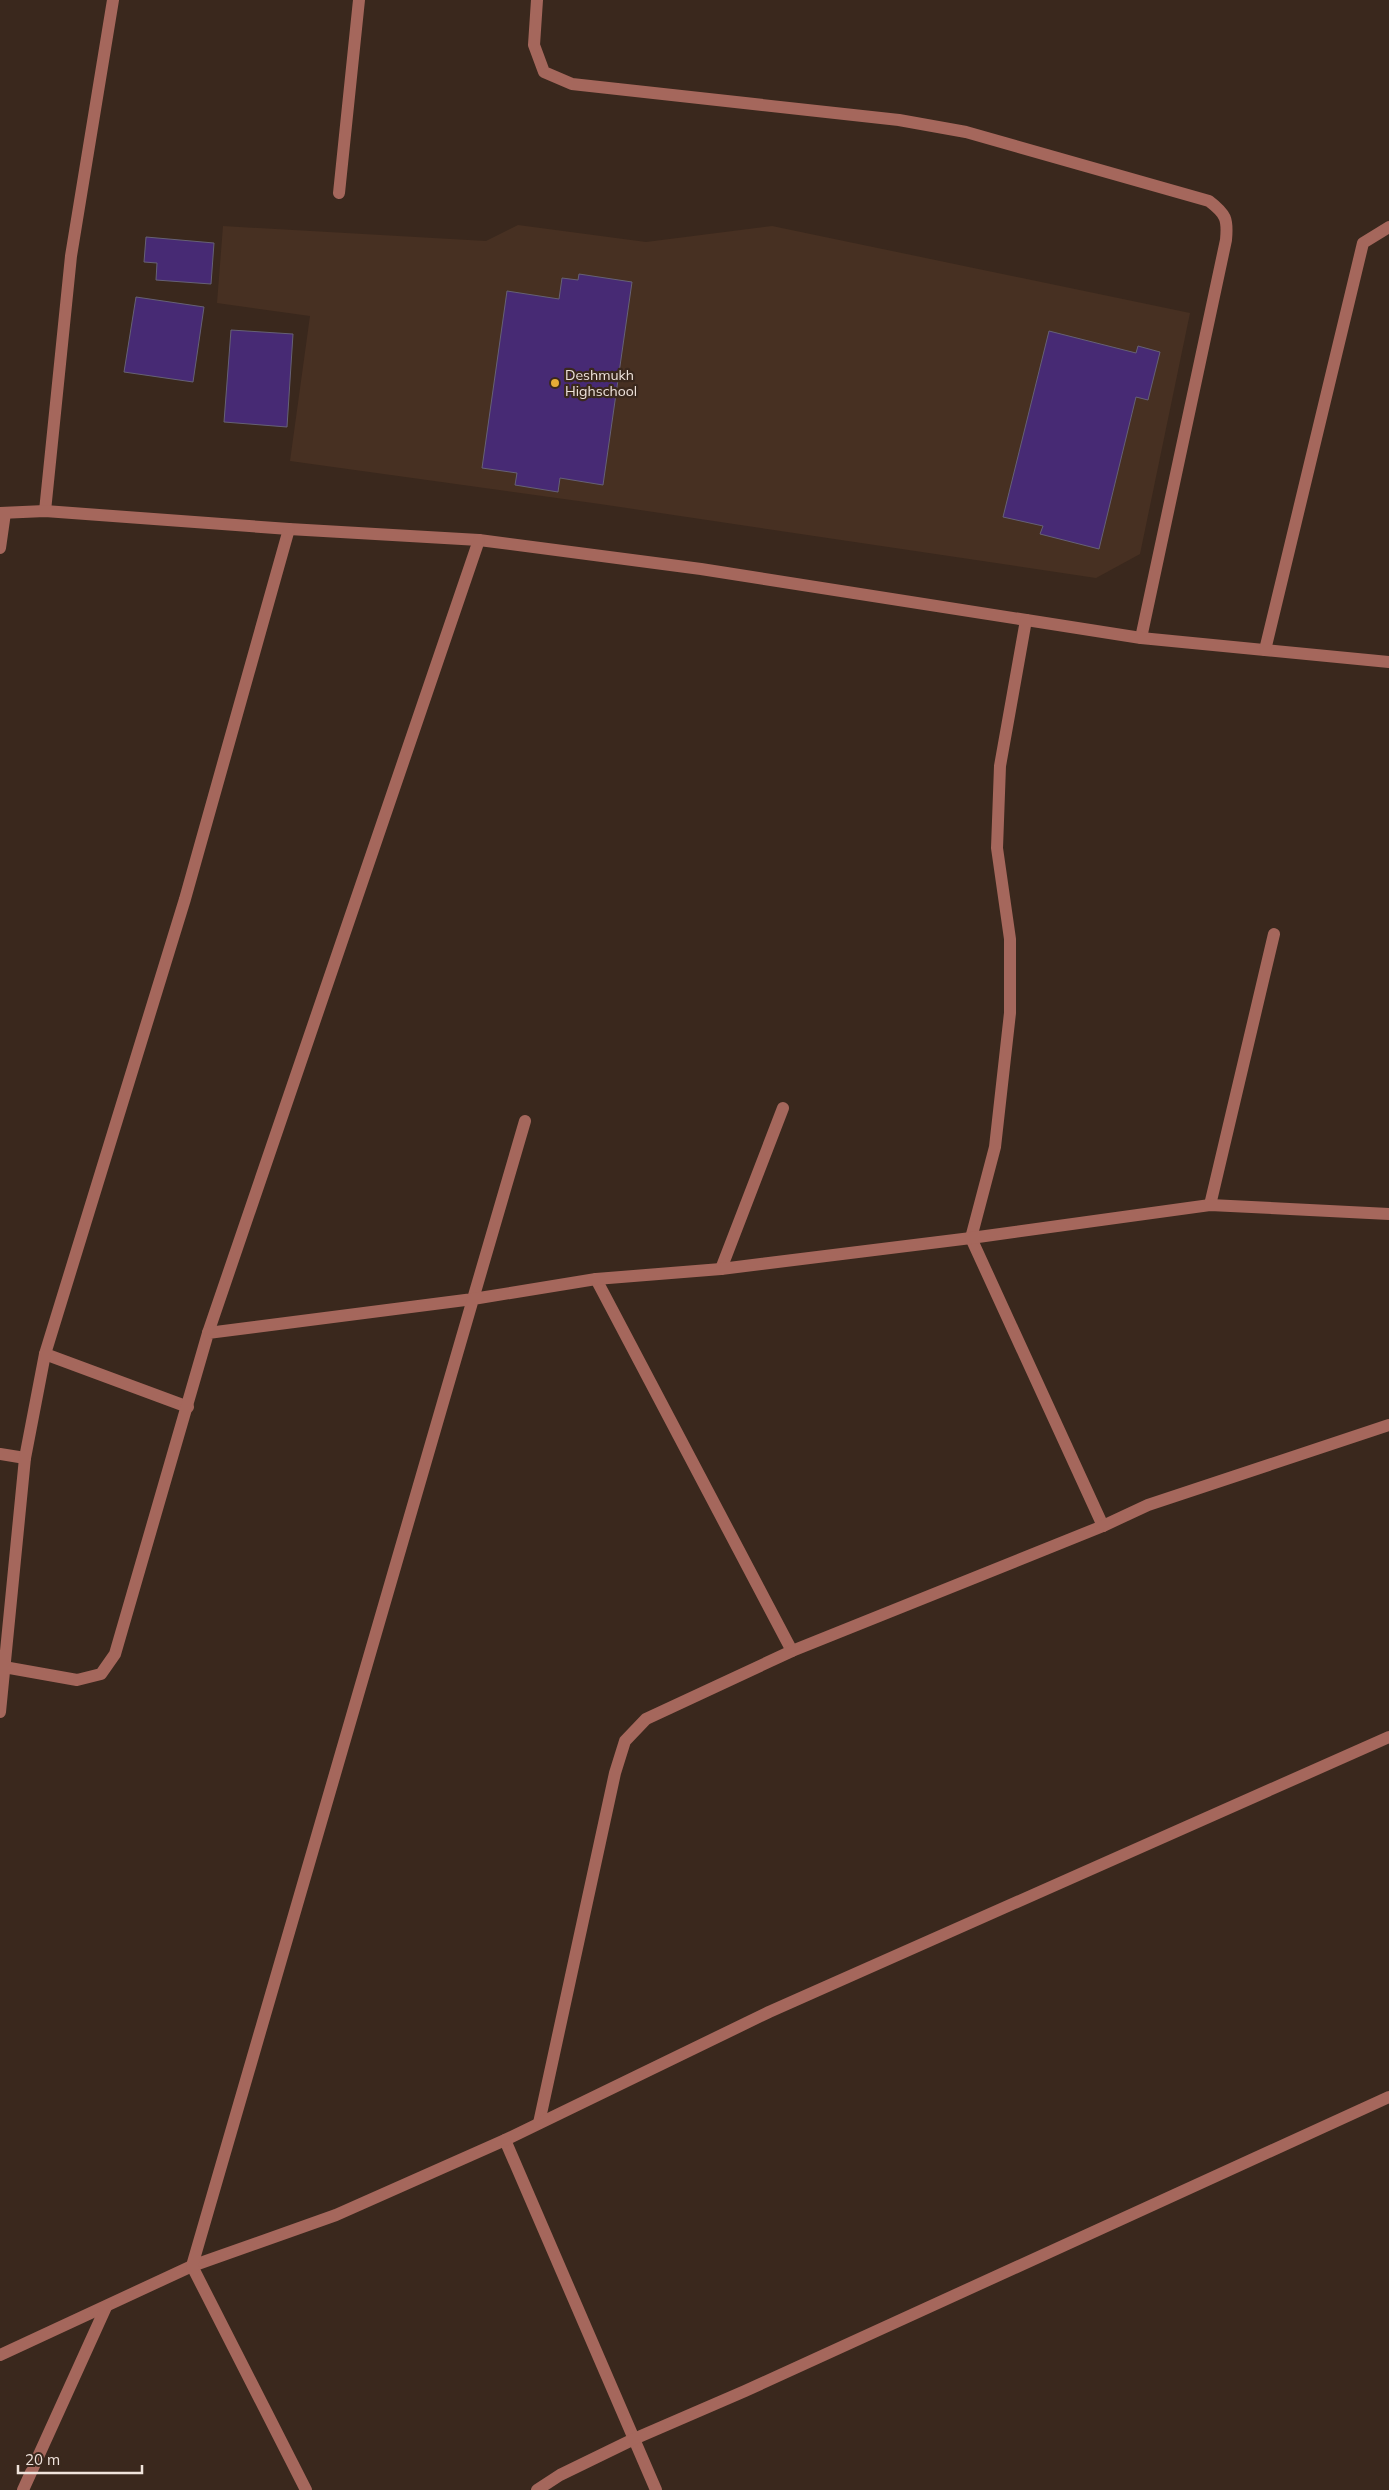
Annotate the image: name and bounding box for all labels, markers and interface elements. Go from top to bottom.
place label: Deshmukh Highschool [565,366,637,400]
marker: Deshmukh Highschool [549,377,561,389]
scale bar [18,2442,141,2474]
text: 20 m [25,2450,60,2469]

